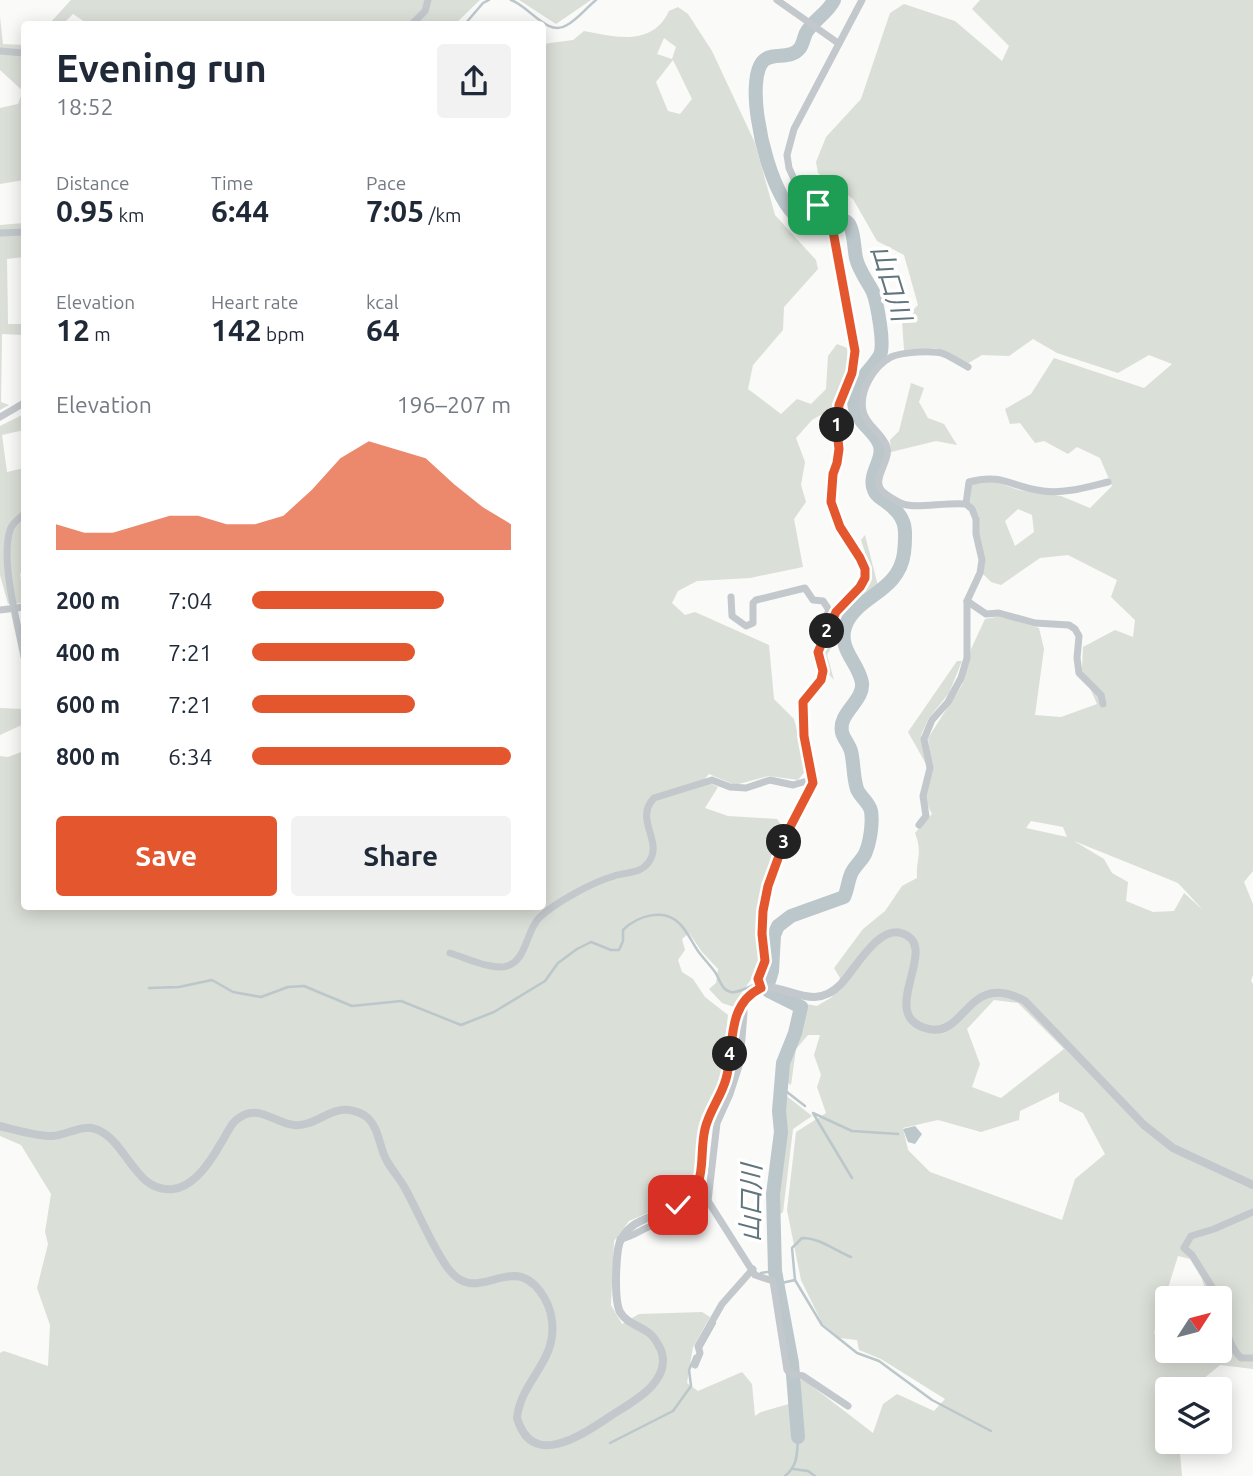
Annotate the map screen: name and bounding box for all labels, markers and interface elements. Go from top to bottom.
button: share [437,44,511,118]
text: Evening run [56,47,267,89]
text: 18:52 [56,94,114,119]
text: Distance [56,172,130,194]
text: Time [211,172,253,194]
text: Pace [366,172,406,194]
pin [788,175,848,235]
icon: arrive [799,186,837,224]
text: 0.95 [56,194,114,228]
text: 6:44 [211,194,269,228]
text: 7:05 [366,194,424,228]
text: km [114,204,144,226]
text: /km [424,204,462,226]
water label: 山口川 [866,241,918,327]
text: Elevation [56,291,135,313]
text: Heart rate [211,291,298,313]
text: kcal [366,291,399,313]
text: 12 [56,313,90,347]
text: 142 [211,313,262,347]
text: 64 [366,313,400,347]
text: m [90,323,111,345]
text: bpm [262,323,305,345]
text: Elevation [56,392,152,417]
text: 196–207 m [397,392,511,417]
pin: 1 [820,408,854,442]
text: 1 [831,413,842,435]
text: 200 m [56,588,120,613]
text: 7:04 [168,588,213,613]
pin: 2 [810,614,844,648]
text: 2 [821,619,832,641]
text: 400 m [56,640,120,665]
text: 7:21 [168,640,213,665]
text: 600 m [56,692,120,717]
text: 7:21 [168,692,213,717]
text: 800 m [56,744,120,769]
text: 6:34 [168,744,213,769]
button: Save [56,816,277,896]
button: Share [291,816,511,896]
pin: 3 [766,824,802,860]
text: 3 [778,830,789,852]
pin: 4 [712,1036,748,1072]
text: 4 [724,1042,735,1064]
water label: 山口川 [735,1161,766,1242]
pin [648,1175,708,1235]
icon: check [659,1186,697,1224]
north arrow [1155,1286,1232,1363]
map controls [1155,1286,1232,1454]
button: layers [1155,1377,1232,1454]

